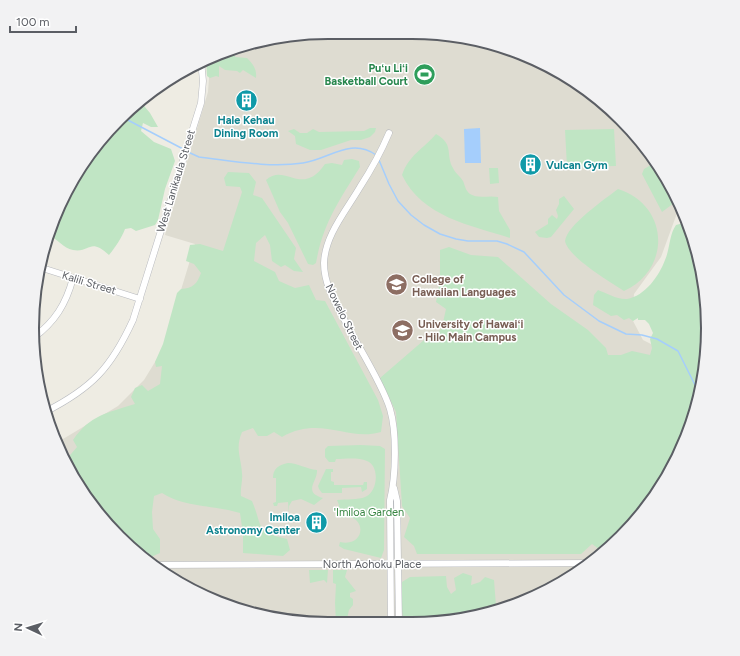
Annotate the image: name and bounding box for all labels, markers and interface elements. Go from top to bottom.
scale bar [10,8,76,34]
text: 100 m [16,15,50,29]
sports icon: Puʻu Liʻi Basketball Court [411,61,437,87]
place label: Puʻu Liʻi Basketball Court [324,62,409,88]
building icon: Hale Kehau Dining Room [233,87,259,113]
place label: Hale Kehau Dining Room [214,114,279,140]
street label: West Lanikaula Street [154,128,198,234]
building icon: Vulcan Gym [517,152,543,178]
place label: Vulcan Gym [546,159,608,172]
street label: Kalili Street [60,269,118,297]
school or university icon: College of Hawaiian Languages [383,272,409,298]
place label: College of Hawaiian Languages [412,273,516,299]
street label: Nowelo Street [322,282,366,352]
school or university icon: University of Hawaiʻi - Hilo Main Campus [390,317,416,343]
place label: University of Hawaiʻi - Hilo Main Campus [418,318,524,344]
park label: 'Imiloa Garden [334,506,404,519]
building icon: Imiloa Astronomy Center [303,510,329,536]
place label: Imiloa Astronomy Center [206,511,301,537]
street label: North Aohoku Place [323,558,421,571]
north arrow [8,608,48,648]
text: N [12,623,25,632]

